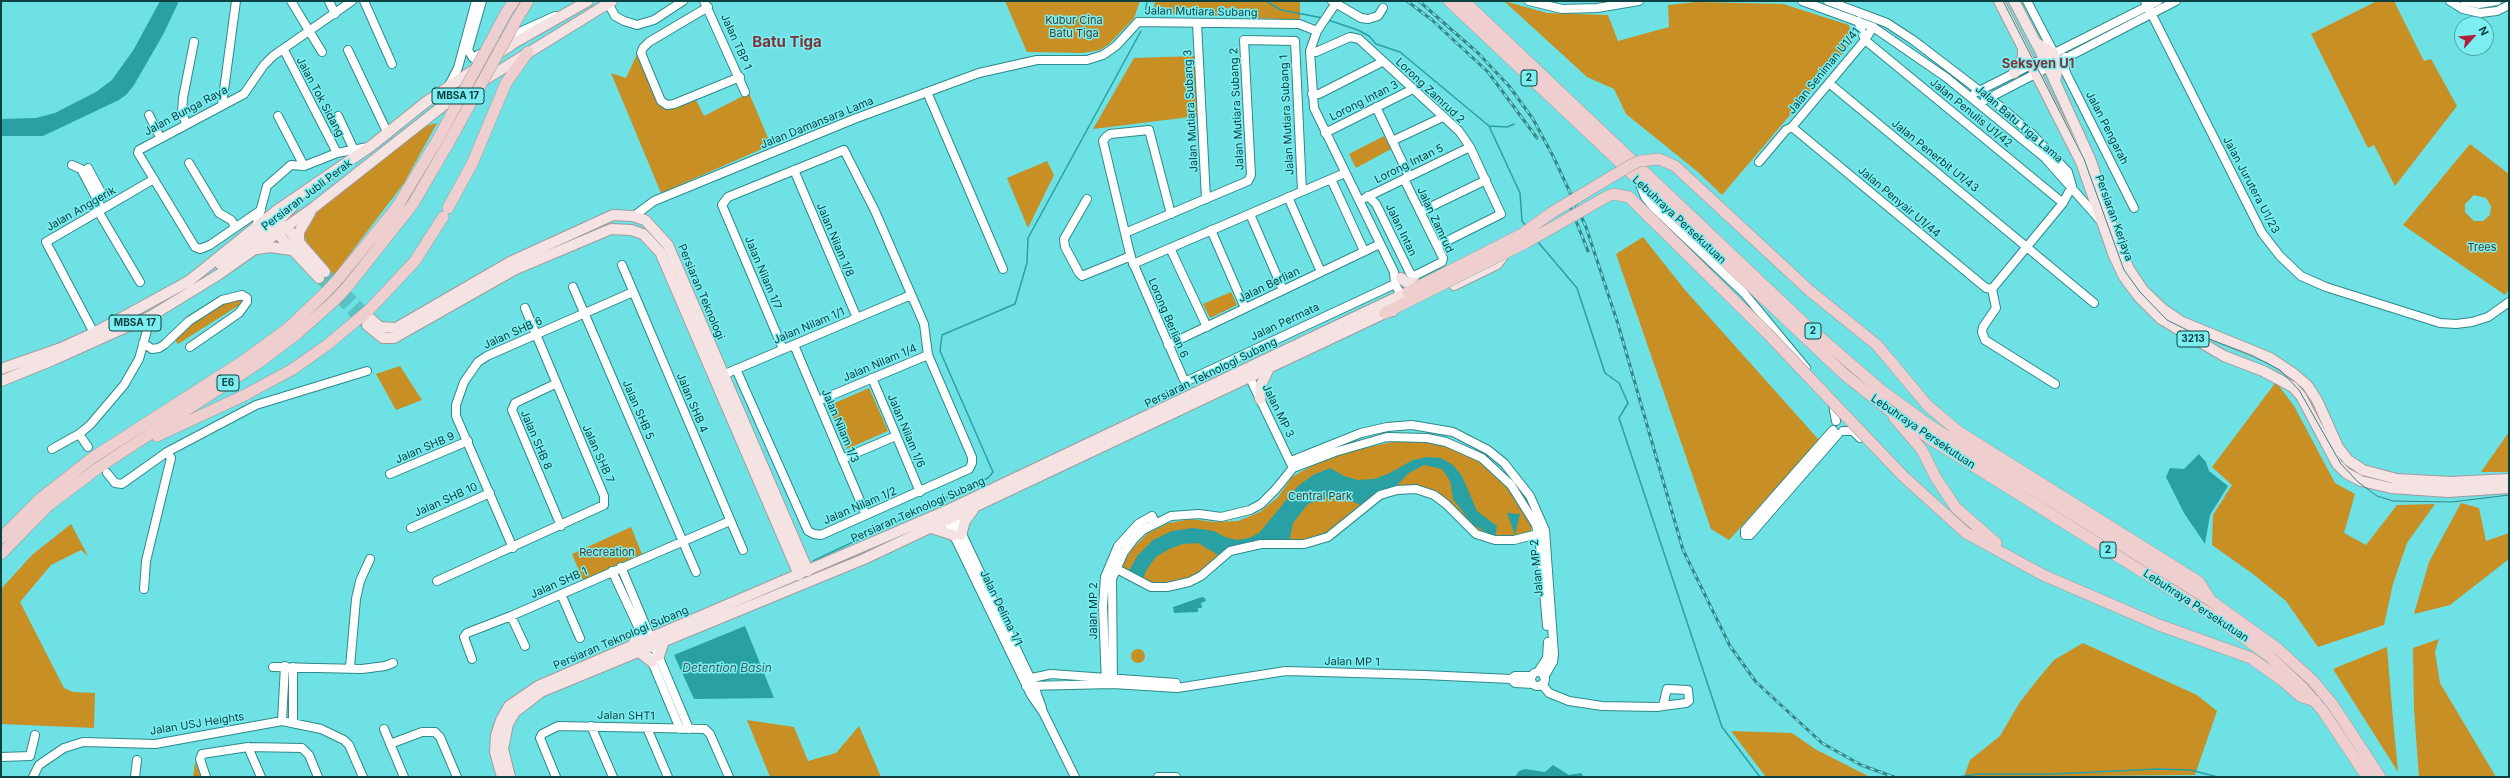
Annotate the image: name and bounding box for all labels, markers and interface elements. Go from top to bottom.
street label: Jalan Mutiara Subang [1144,4,1258,20]
street label: Jalan TBP 1 [718,12,754,72]
park label: Kubur Cina Batu Tiga [1045,14,1103,40]
north arrow [2454,16,2494,56]
text: N [2476,24,2492,38]
street label: Jalan Seniman U1/41 [1785,25,1863,117]
district label: Batu Tiga [752,33,822,51]
street label: Jalan Mutiara Subang 2 [1227,47,1247,171]
street label: Jalan Mutiara Subang 3 [1181,49,1201,173]
street label: Jalan Mutiara Subang 1 [1277,54,1297,176]
street label: Jalan Tok Sidang [293,55,347,139]
street label: Lorong Zamrud 2 [1393,56,1467,126]
district label: Seksyen U1 [2002,56,2074,72]
road number: 2 [1521,70,1537,86]
street label: Jalan Penulis U1/42 [1927,76,2015,150]
street label: Lorong Intan 3 [1327,78,1401,124]
street label: Jalan Batu Tiga Lama [1973,82,2065,166]
street label: Jalan Bunga Raya [142,83,230,139]
road number: MBSA 17 [432,88,484,104]
street label: Jalan Pengarah [2083,89,2131,167]
street label: Jalan Damansara Lama [758,94,876,152]
street label: Jalan Penerbit U1/43 [1889,117,1981,195]
street label: Jalan Jurutera U1/23 [2220,134,2282,236]
street label: Lorong Intan 5 [1372,142,1446,186]
street label: Persiaran Jubli Perak [259,157,355,233]
street label: Jalan Penyair U1/44 [1855,164,1943,240]
street label: Lebuhraya Persekutuan [1630,173,1728,267]
street label: Persiaran Kerjaya [2092,173,2136,263]
street label: Jalan Anggerik [44,184,118,234]
street label: Jalan Zamrud [1414,185,1456,255]
street label: Jalan Nilam 1/8 [814,201,856,279]
street label: Jalan Intan [1383,202,1419,258]
street label: Jalan Nilam 1/7 [742,234,784,312]
park label: Trees [2467,241,2497,255]
street label: Persiaran Teknologi [675,242,727,342]
street label: Jalan Berlian [1236,264,1302,306]
street label: Lorong Berlian 6 [1145,276,1191,360]
street label: Jalan Permata [1249,300,1321,344]
street label: Jalan Nilam 1/1 [771,305,847,347]
street label: Jalan SHB 6 [481,314,545,352]
road number: MBSA 17 [109,315,161,331]
road number: 2 [1805,323,1821,339]
road number: 3213 [2177,331,2209,347]
street label: Persiaran Teknologi Subang [1143,335,1279,411]
street label: Jalan Nilam 1/4 [841,341,919,385]
street label: Jalan SHB 4 [674,371,710,435]
road number: E6 [217,375,239,391]
street label: Jalan SHB 5 [620,378,656,442]
street label: Jalan MP 3 [1259,382,1297,440]
street label: Jalan Nilam 1/3 [819,387,861,465]
street label: Jalan Nilam 1/6 [885,392,927,470]
street label: Lebuhraya Persekutuan [1868,392,1978,472]
street label: Jalan SHB 8 [518,408,554,472]
street label: Jalan SHB 7 [579,423,617,485]
street label: Jalan SHB 9 [393,430,457,466]
street label: Persiaran Teknologi Subang [849,474,987,546]
street label: Jalan SHB 10 [412,480,480,520]
street label: Jalan Nilam 1/2 [821,485,899,527]
park label: Central Park [1288,490,1352,504]
street label: Jalan MP 2 [1528,539,1546,597]
road number: 2 [2100,542,2116,558]
park label: Recreation [579,546,635,560]
street label: Jalan SHB 1 [529,565,589,601]
street label: Lebuhraya Persekutuan [2141,567,2251,645]
street label: Jalan Delima 1/1 [977,568,1025,648]
street label: Jalan MP 2 [1087,582,1101,640]
street label: Persiaran Teknologi Subang [551,604,691,672]
street label: Jalan MP 1 [1324,655,1380,669]
water label: Detention Basin [682,661,772,675]
street label: Jalan SHT1 [597,709,655,723]
street label: Jalan USJ Heights [149,710,245,738]

